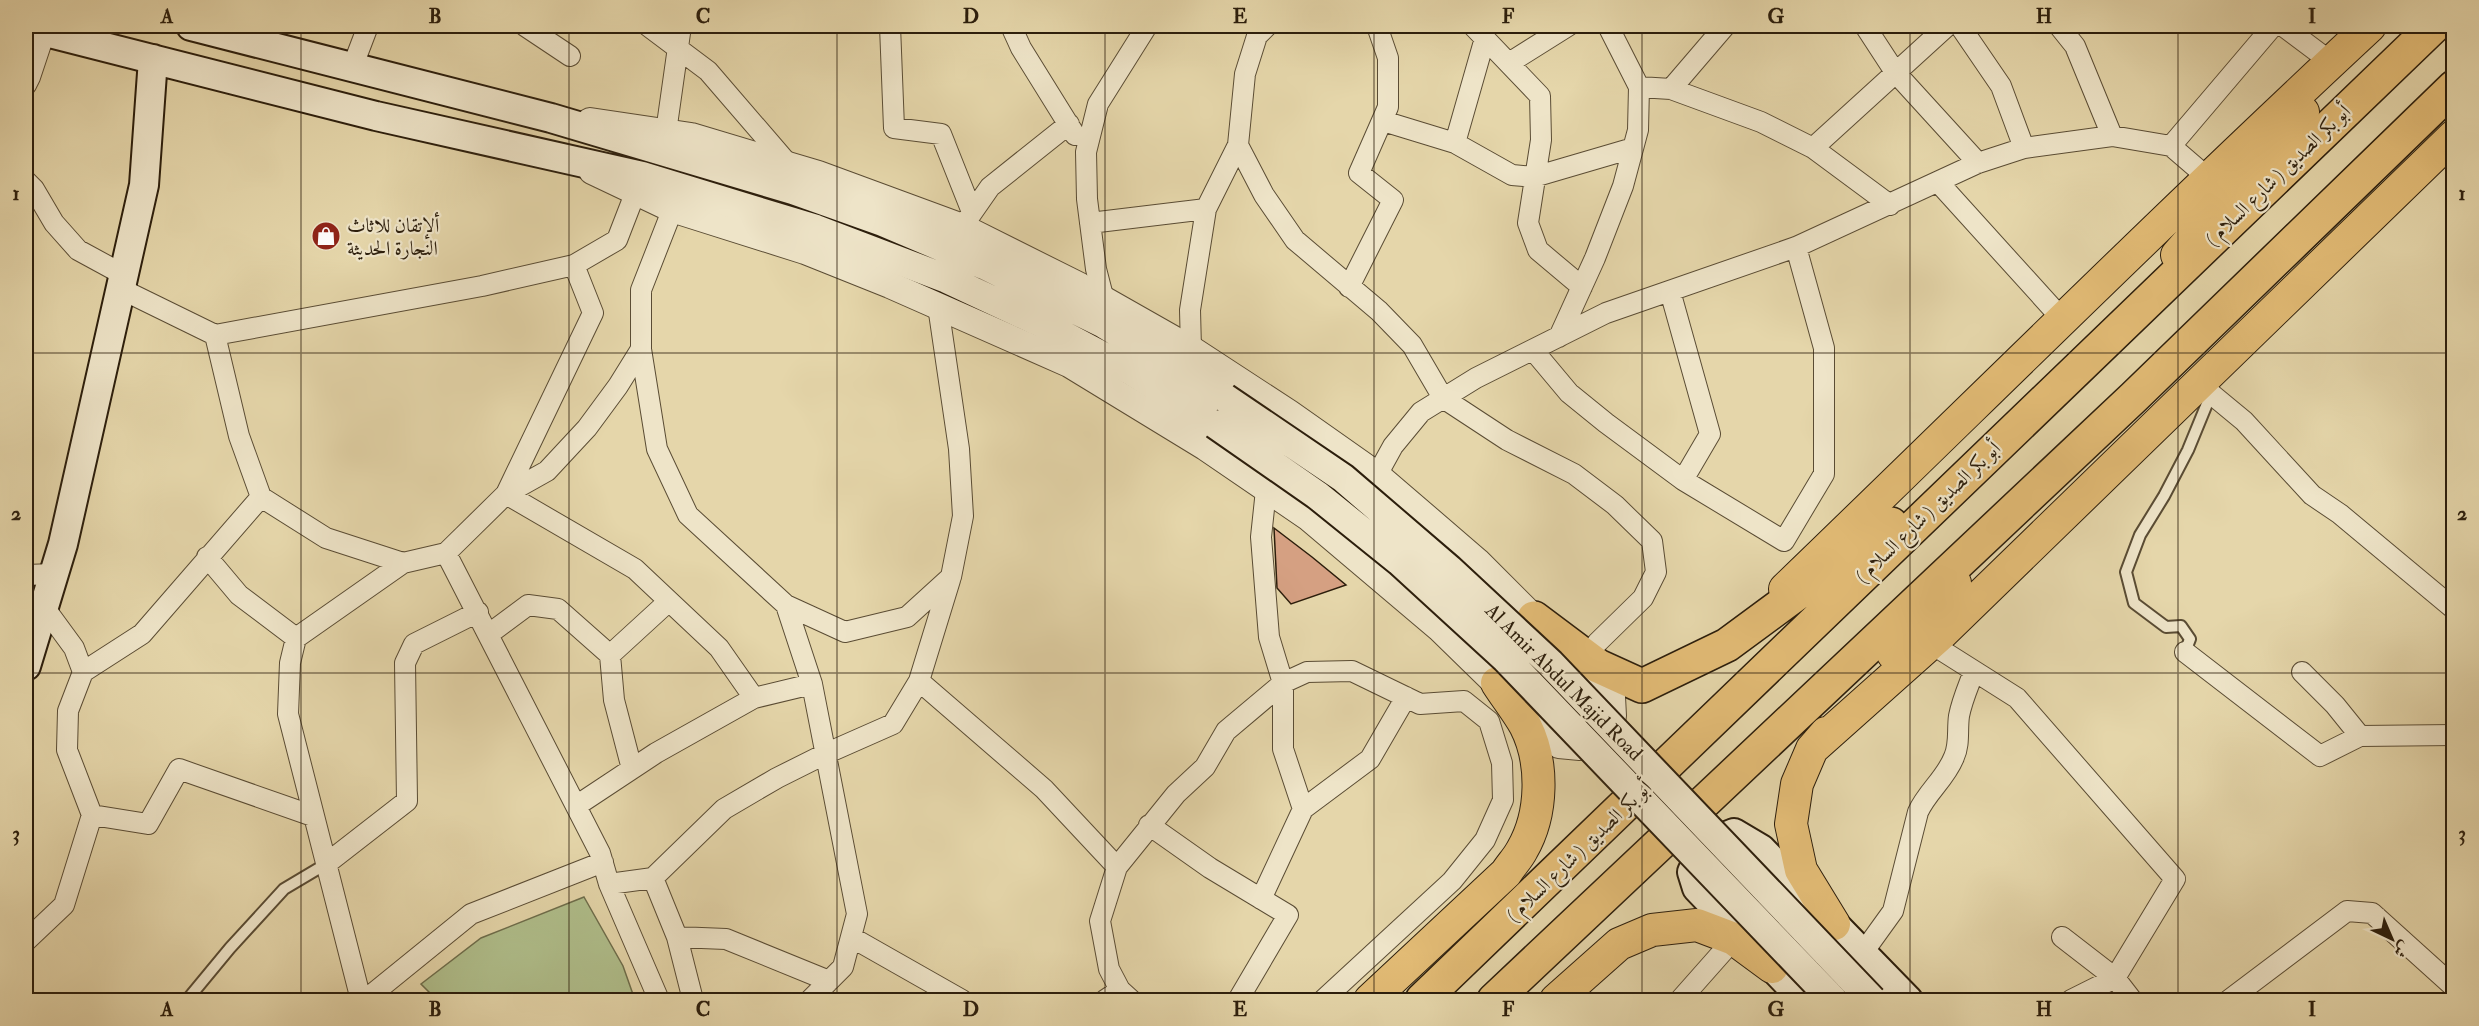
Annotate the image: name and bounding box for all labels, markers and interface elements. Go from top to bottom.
text: A [160,4,174,29]
text: B [428,4,442,29]
text: C [696,4,710,29]
text: D [963,4,979,29]
text: E [1233,4,1248,29]
text: F [1502,4,1515,29]
text: G [1768,4,1785,29]
text: H [2036,4,2052,29]
text: I [2308,4,2316,29]
street label: ( شارع السلام ) أبو بكر الصديق [2199,97,2360,255]
text: 1 [12,181,20,206]
text: 1 [2458,181,2466,206]
place label: ألإتقان للاثاث النجارة الحديثة [347,211,440,261]
shop icon: ألإتقان للاثاث النجارة الحديثة [310,220,342,252]
street label: ( شارع السلام ) أبو بكر الصديق [1849,434,2010,592]
text: 2 [11,501,21,526]
text: 2 [2457,501,2467,526]
street label: Al Amir Abdul Majid Road [1479,597,1648,766]
street label: ( شارع السلام ) أبو بكر الصديق [1500,773,1661,931]
text: 3 [12,821,20,846]
text: 3 [2458,821,2466,846]
north arrow [2362,909,2422,969]
text: ش [2389,936,2414,962]
text: A [160,997,174,1022]
text: B [428,997,442,1022]
text: C [696,997,710,1022]
text: D [963,997,979,1022]
text: E [1233,997,1248,1022]
text: F [1502,997,1515,1022]
text: G [1768,997,1785,1022]
text: H [2036,997,2052,1022]
text: I [2308,997,2316,1022]

